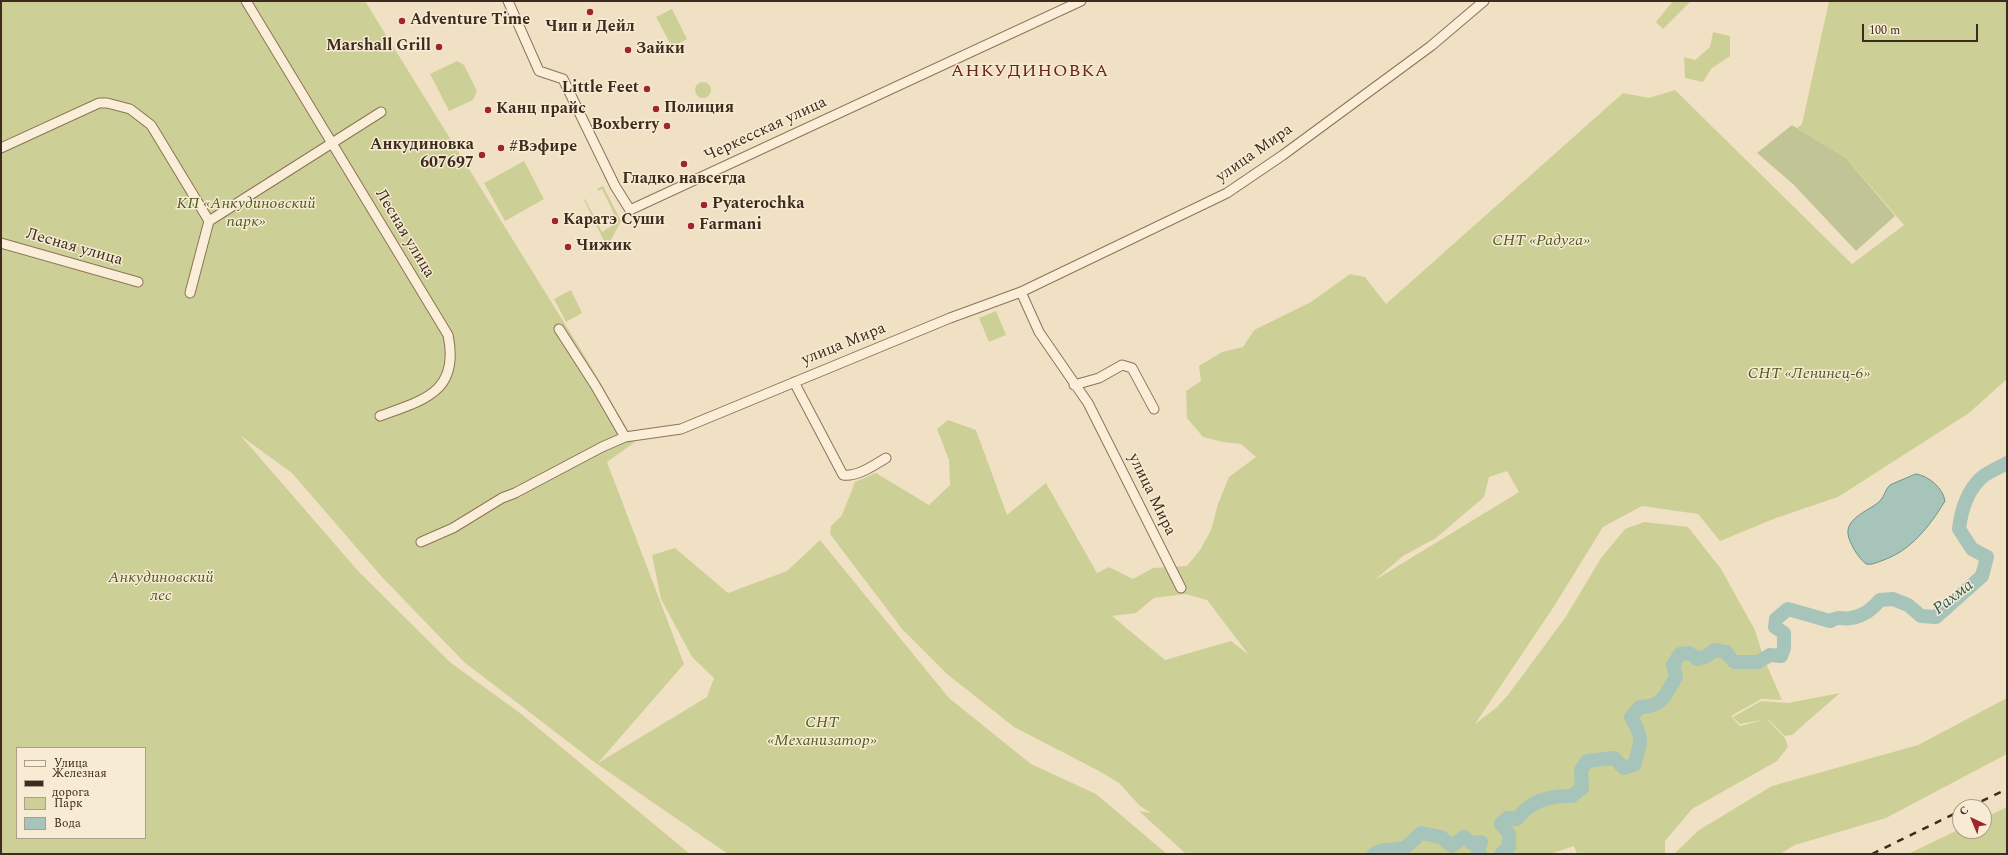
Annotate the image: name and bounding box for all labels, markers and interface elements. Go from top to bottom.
marker: Чип и Дейл [585,7,595,17]
place label: Adventure Time [410,11,530,31]
marker: Adventure Time [397,16,407,26]
scale bar [1864,16,1980,42]
place label: Чип и Дейл [545,18,635,38]
text: 100 m [1869,21,1900,40]
place label: Marshall Grill [326,37,431,57]
place label: Зайки [636,40,685,60]
marker: Marshall Grill [434,42,444,52]
marker: Зайки [623,45,633,55]
district label: АНКУДИНОВКА [951,61,1109,83]
place label: Little Feet [562,79,639,99]
marker: Little Feet [642,84,652,94]
street label: Черкесская улица [702,93,830,167]
place label: Полиция [664,99,734,119]
place label: Канц прайс [496,100,586,120]
marker: Полиция [651,104,661,114]
marker: Канц прайс [483,105,493,115]
place label: Boxberry [592,116,659,136]
marker: Boxberry [662,121,672,131]
street label: улица Мира [1213,121,1297,187]
place label: Анкудиновка 607697 [370,136,474,174]
place label: #Вэфире [509,138,577,158]
marker: #Вэфире [496,143,506,153]
marker: Анкудиновка 607697 [477,150,487,160]
marker: Гладко навсегда [679,159,689,169]
place label: Гладко навсегда [622,170,746,190]
street label: Лесная улица [370,186,438,282]
park label: КП «Анкудиновский парк» [176,195,316,233]
place label: Pyaterochka [712,195,804,215]
marker: Pyaterochka [699,200,709,210]
place label: Каратэ Суши [563,211,665,231]
marker: Каратэ Суши [550,216,560,226]
place label: Farmani [699,216,762,236]
marker: Farmani [686,221,696,231]
street label: Лесная улица [23,225,125,271]
park label: СНТ «Радуга» [1492,232,1590,252]
place label: Чижик [576,237,632,257]
marker: Чижик [563,242,573,252]
street label: улица Мира [799,319,889,371]
park label: СНТ «Ленинец-6» [1748,365,1870,385]
street label: улица Мира [1123,451,1179,539]
park label: Анкудиновский лес [108,569,214,607]
water label: Рахма [1930,576,1978,620]
park label: СНТ «Механизатор» [767,714,877,752]
legend [16,747,146,839]
text: Улица [54,754,88,773]
text: Железная дорога [52,764,107,802]
text: Парк [54,794,83,813]
north arrow [1952,799,1992,839]
text: С [1955,802,1973,820]
text: Вода [54,814,81,833]

